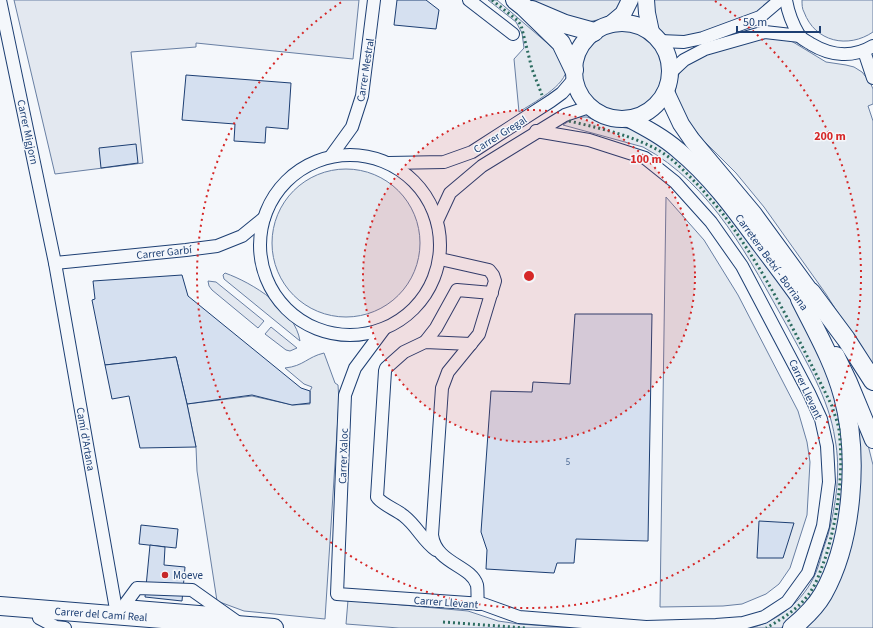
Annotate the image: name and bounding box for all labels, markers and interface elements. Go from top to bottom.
scale bar [737,8,820,34]
text: 50 m [743,14,767,31]
street label: Carrer Mestral [353,37,378,103]
street label: Carrer Migjorn [13,98,42,166]
street label: Carrer Gregal [471,112,530,157]
text: 200 m [814,128,846,145]
text: 100 m [630,151,662,168]
street label: Carretera Betxí - Borriana [732,211,812,313]
street label: Carrer Garbí [136,242,193,263]
centre of rings [522,269,536,283]
street label: Carrer Llevant [785,357,826,422]
street label: Camí d'Artana [73,406,98,472]
street label: Carrer Xaloc [335,428,352,484]
house number: 5 [566,456,571,469]
place label: Moeve [173,568,204,583]
marker: Moeve [160,570,170,580]
street label: Carrer Llevant [413,593,479,612]
street label: Carrer del Camí Real [54,604,148,625]

